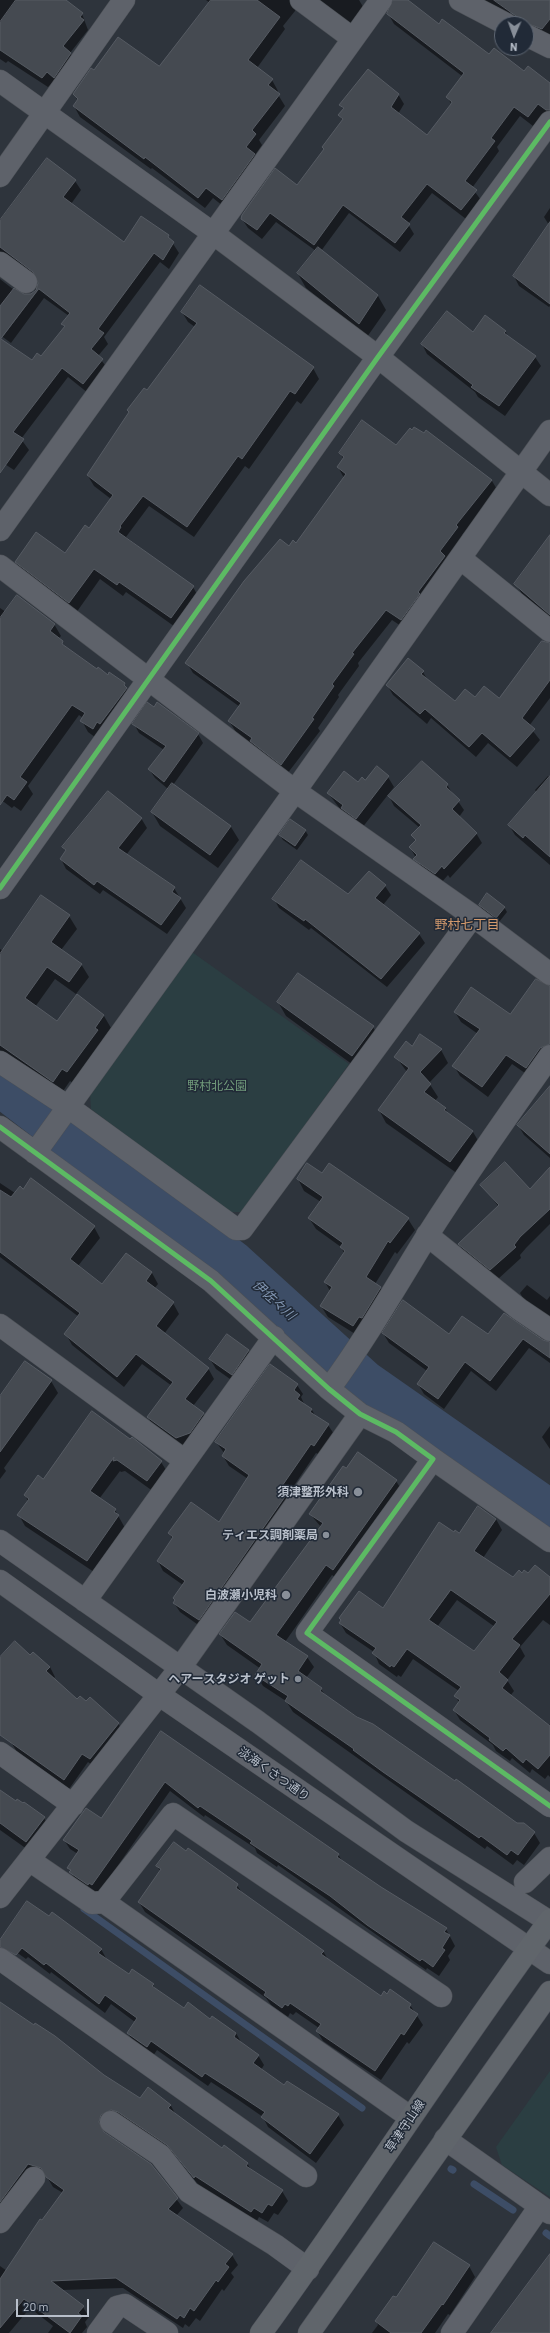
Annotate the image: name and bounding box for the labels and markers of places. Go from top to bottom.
place label: 須津整形外科 [277,1485,349,1499]
marker: 須津整形外科 [352,1486,364,1498]
place label: ティエス調剤薬局 [222,1528,318,1542]
marker: ティエス調剤薬局 [321,1530,331,1540]
place label: 白波瀬小児科 [205,1588,277,1602]
marker: 白波瀬小児科 [280,1589,292,1601]
place label: ヘアースタジオ ゲット [168,1672,290,1686]
marker: ヘアースタジオ ゲット [293,1674,303,1684]

